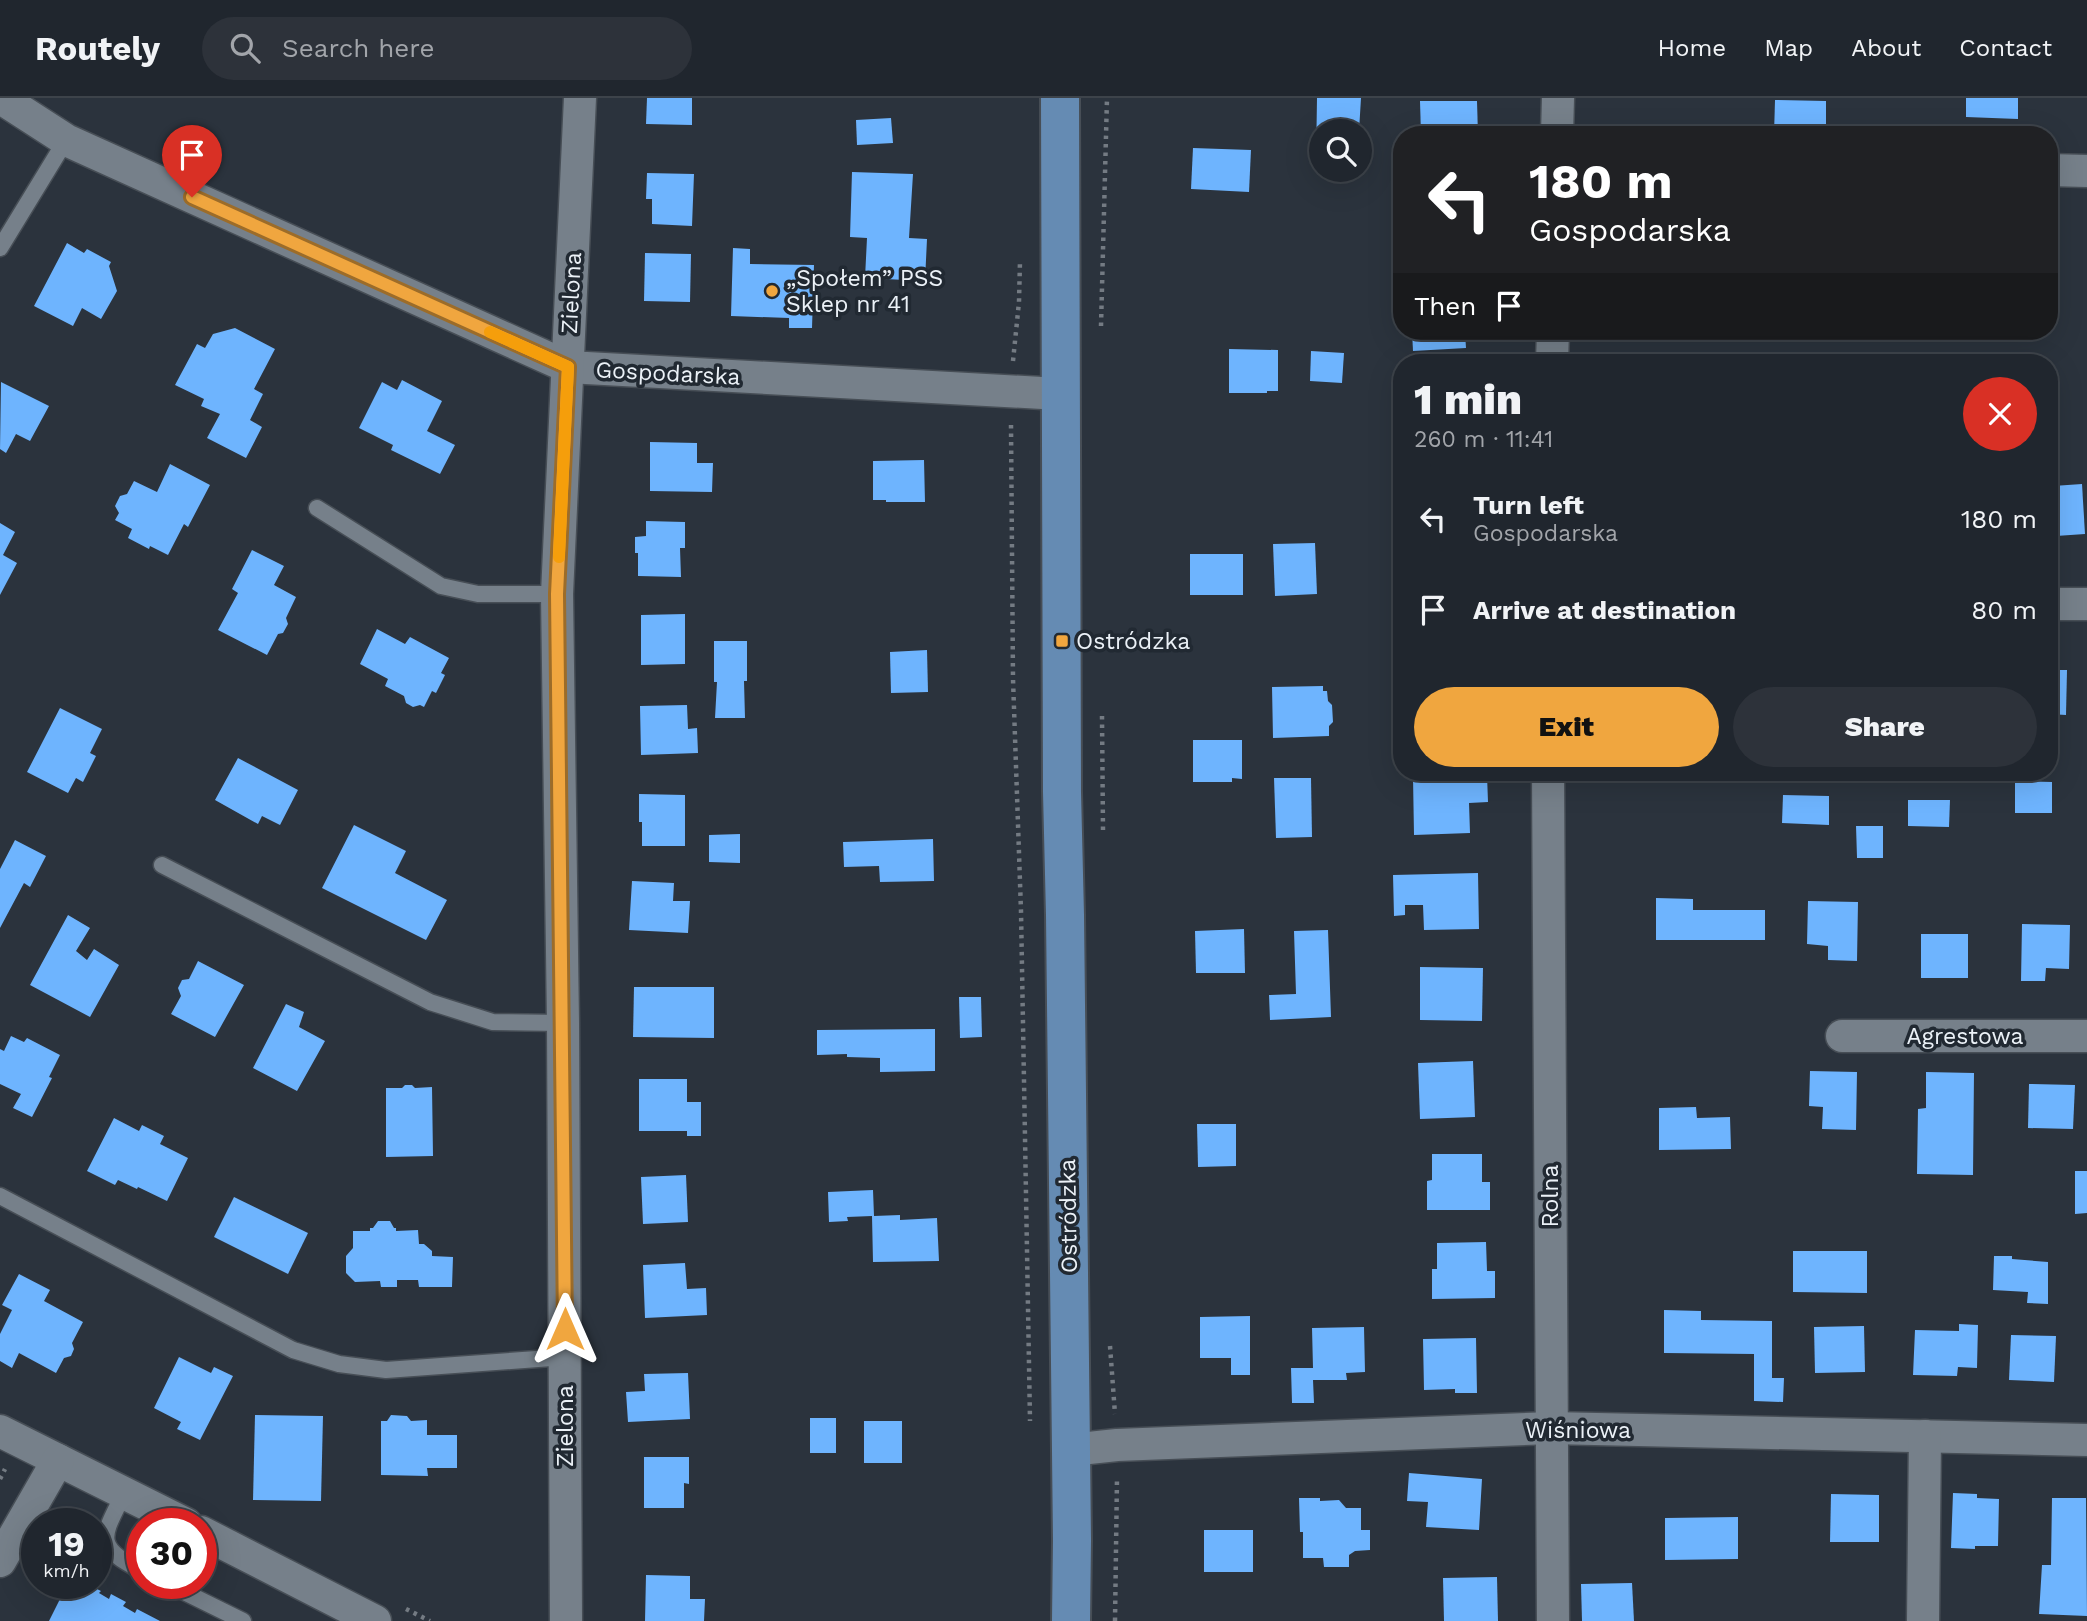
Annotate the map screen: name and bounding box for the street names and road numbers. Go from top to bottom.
street label: Zielona [556,251,587,335]
street label: Gospodarska [595,356,741,391]
street label: Agrestowa [1907,1023,2023,1050]
street label: Ostródzka [1054,1159,1083,1273]
street label: Rolna [1537,1165,1564,1228]
street label: Zielona [552,1385,579,1467]
street label: Wiśniowa [1525,1417,1631,1444]

